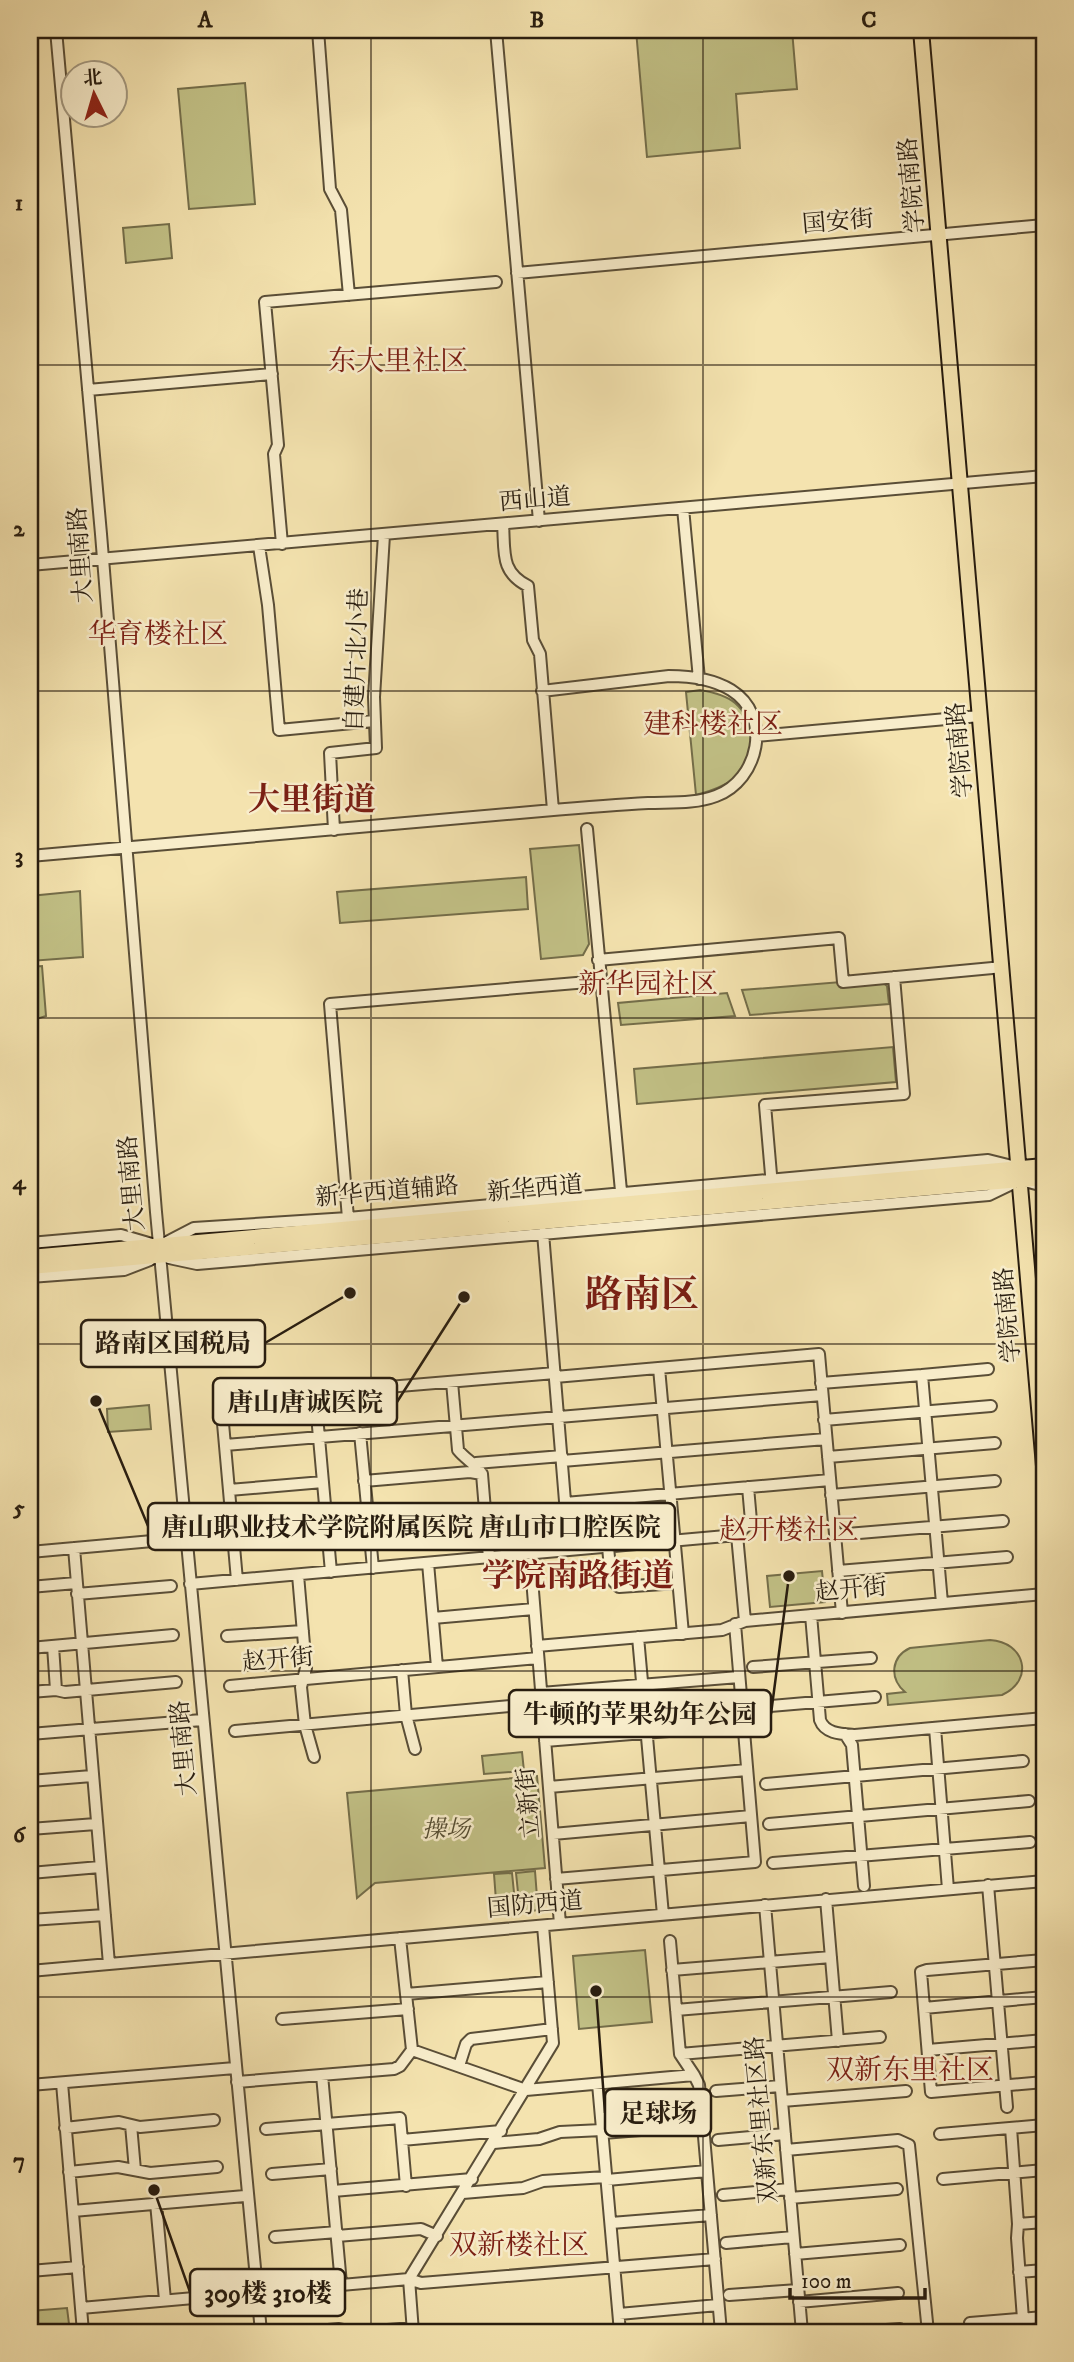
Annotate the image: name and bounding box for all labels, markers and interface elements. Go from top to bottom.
text: A [197,6,214,35]
text: B [530,6,544,35]
text: C [861,6,877,35]
north arrow [60,60,130,130]
text: 北 [82,66,103,91]
street label: 学院南路 [893,136,931,234]
text: 1 [15,189,23,218]
street label: 国安街 [801,204,875,240]
district label: 东大里社区 [328,344,468,379]
street label: 西山道 [498,482,572,518]
street label: 大里南路 [63,506,99,604]
text: 2 [13,515,25,544]
street label: 自建片北小巷 [339,588,375,732]
district label: 华育楼社区 [88,617,228,652]
street label: 学院南路 [941,701,979,799]
district label: 建科楼社区 [643,707,783,742]
district label: 大里街道 [248,781,376,821]
text: 3 [15,842,23,871]
district label: 新华园社区 [578,967,718,1002]
street label: 大里南路 [113,1134,151,1232]
text: 4 [12,1168,27,1197]
street label: 新华西道 [486,1170,584,1208]
street label: 新华西道辅路 [314,1171,460,1213]
street label: 学院南路 [989,1266,1027,1364]
district label: 路南区 [585,1272,699,1320]
callout: 路南区国税局 [81,1320,265,1367]
text: 路南区国税局 [95,1328,251,1361]
callout: 唐山唐诚医院 [213,1378,397,1425]
text: 唐山唐诚医院 [227,1387,383,1420]
text: 5 [12,1494,25,1523]
callout: 唐山职业技术学院附属医院 唐山市口腔医院 [148,1503,675,1550]
text: 唐山职业技术学院附属医院 唐山市口腔医院 [161,1512,661,1545]
district label: 赵开楼社区 [719,1513,859,1548]
district label: 学院南路街道 [482,1557,674,1597]
street label: 赵开街 [814,1572,888,1608]
street label: 赵开街 [241,1642,315,1678]
callout: 牛顿的苹果幼年公园 [509,1690,771,1737]
street label: 大里南路 [165,1699,203,1797]
text: 牛顿的苹果幼年公园 [523,1699,757,1732]
street label: 立新街 [511,1766,547,1840]
park label: 操场 [422,1815,472,1845]
text: 6 [13,1821,27,1850]
street label: 国防西道 [486,1886,584,1924]
street label: 双新东里社区路 [740,2035,784,2205]
district label: 双新东里社区 [826,2053,994,2088]
callout: 足球场 [605,2089,711,2136]
text: 足球场 [619,2098,697,2131]
text: 7 [13,2147,25,2176]
district label: 双新楼社区 [449,2228,589,2263]
scale bar [790,2257,925,2301]
callout: 309楼 310楼 [190,2269,345,2316]
text: 100 m [801,2269,852,2295]
text: 309楼 310楼 [204,2278,332,2311]

